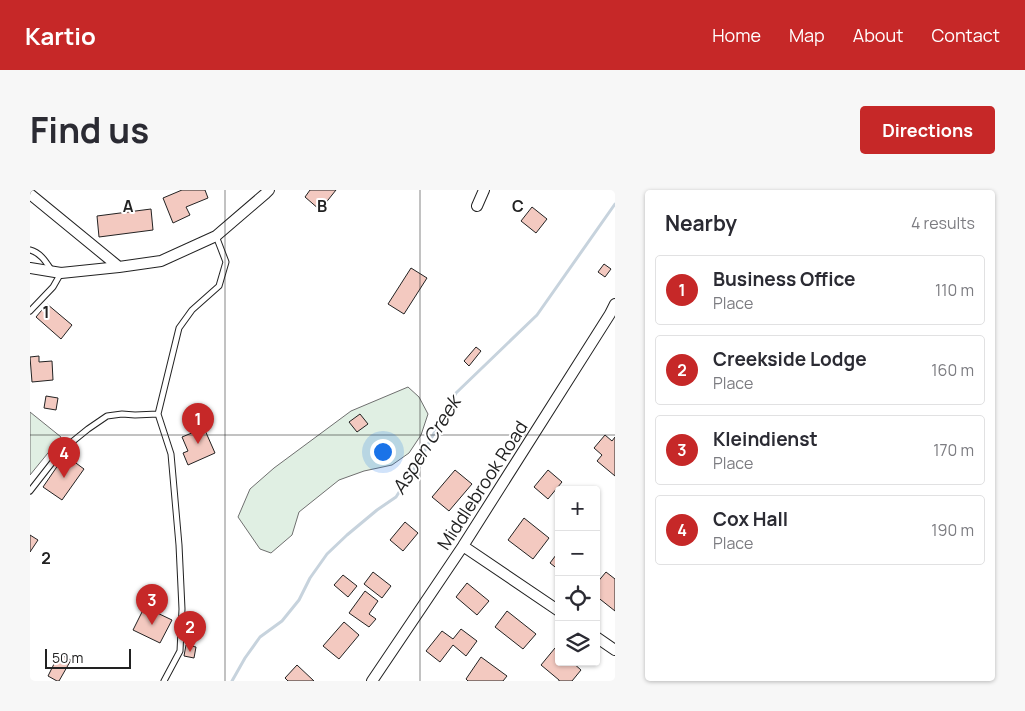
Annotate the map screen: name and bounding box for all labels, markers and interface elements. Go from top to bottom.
text: Kartio [25,19,96,52]
text: Home [712,23,761,47]
text: Map [789,23,825,47]
text: About [853,23,903,47]
text: Contact [931,23,1000,47]
text: Find us [30,106,149,154]
button: Directions [860,106,995,154]
text: A [123,195,134,217]
text: B [317,195,327,217]
text: C [512,195,524,217]
text: Nearby [665,209,737,237]
text: 4 results [911,212,975,234]
text: Business Office [713,266,856,292]
text: 1 [678,279,686,301]
text: 110 m [935,279,974,301]
text: Place [713,292,753,314]
text: 1 [42,301,50,323]
text: Creekside Lodge [713,346,867,372]
text: 2 [677,359,687,381]
text: 160 m [931,359,974,381]
text: Place [713,372,753,394]
water label: Aspen Creek [386,389,468,499]
pin: 1 [182,403,214,444]
street label: Middlebrook Road [431,416,533,554]
text: Kleindienst [713,426,818,452]
pin: 4 [48,437,80,478]
your location [370,439,396,465]
text: 3 [677,439,687,461]
text: 170 m [933,439,974,461]
text: Place [713,452,753,474]
map controls [555,486,600,666]
button: + [555,486,600,531]
text: Cox Hall [713,506,788,532]
text: 4 [677,519,687,541]
text: 190 m [931,519,974,541]
button: − [555,531,600,576]
text: Place [713,532,753,554]
text: 2 [41,547,51,569]
button: locate [555,576,600,621]
pin: 3 [136,584,168,625]
pin: 2 [174,611,206,652]
button: layers [555,621,600,666]
scale bar [45,646,131,669]
text: 50 m [52,648,83,667]

